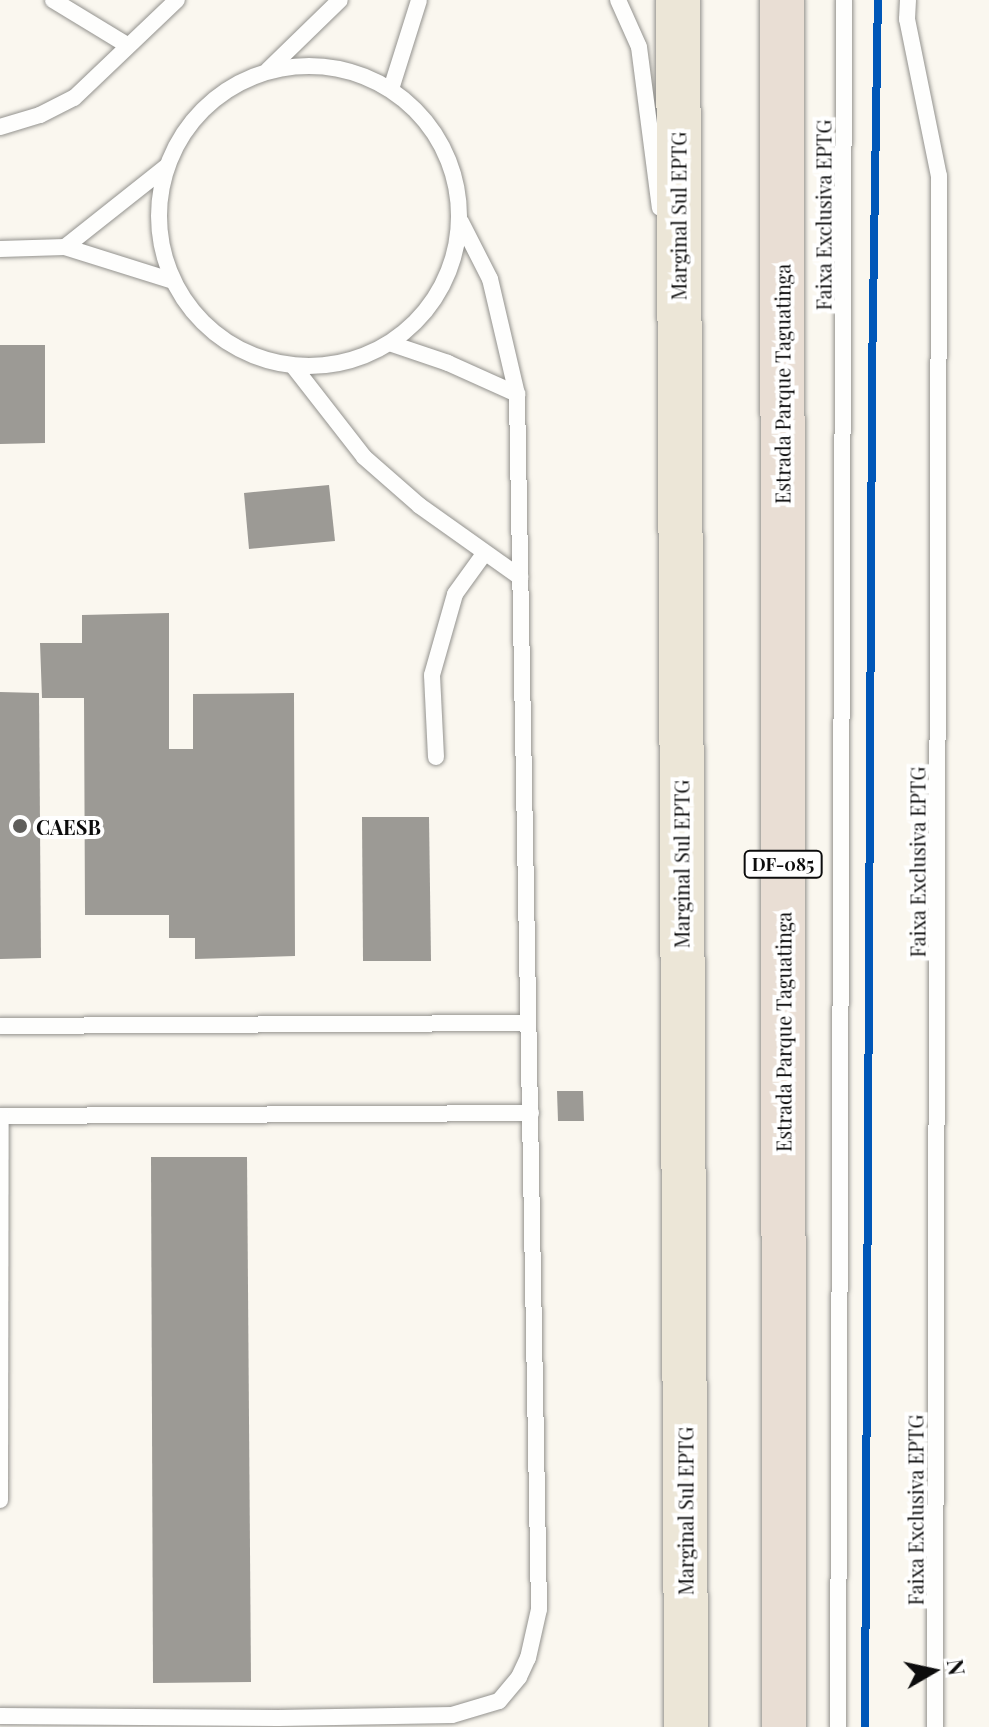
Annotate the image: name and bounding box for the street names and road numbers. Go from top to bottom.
street label: Faixa Exclusiva EPTG [811,119,835,311]
street label: Marginal Sul EPTG [666,132,690,300]
street label: Estrada Parque Taguatinga [770,264,794,504]
street label: Faixa Exclusiva EPTG [905,766,929,958]
street label: Marginal Sul EPTG [669,780,693,948]
road number: DF-085 [743,850,823,878]
street label: Estrada Parque Taguatinga [771,912,795,1152]
street label: Faixa Exclusiva EPTG [903,1414,927,1606]
street label: Marginal Sul EPTG [673,1427,697,1595]

